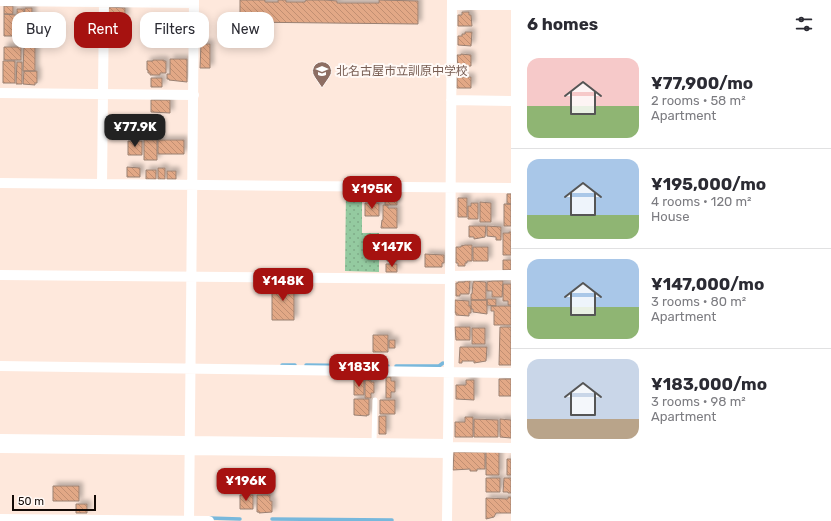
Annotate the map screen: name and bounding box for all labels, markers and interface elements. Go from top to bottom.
chip: Buy [12,12,66,48]
chip: Rent [74,12,132,48]
chip: Filters [140,12,209,48]
chip: New [217,12,274,48]
icon: filters [793,13,815,35]
text: 6 homes [527,14,598,34]
school or university icon: 北名古屋市立訓原中学校 [311,60,333,88]
place label: 北名古屋市立訓原中学校 [336,64,468,78]
text: ¥77,900/mo [651,73,753,93]
icon: home [559,74,607,122]
text: 2 rooms · 58 m² [651,93,746,108]
text: Apartment [651,108,716,123]
pin: ¥77.9K [102,114,168,148]
text: ¥77.9K [113,119,157,134]
text: ¥195,000/mo [651,174,766,194]
icon: home [559,175,607,223]
pin: ¥195K [344,176,400,210]
text: ¥195K [352,181,392,196]
text: 4 rooms · 120 m² [651,194,751,209]
text: House [651,209,689,224]
pin: ¥147K [364,234,420,268]
text: ¥147K [372,239,412,254]
pin: ¥148K [255,268,311,302]
text: ¥148K [262,273,304,288]
text: ¥147,000/mo [651,274,764,294]
icon: home [559,275,607,323]
text: 3 rooms · 80 m² [651,294,746,309]
text: Apartment [651,309,716,324]
pin: ¥183K [331,354,387,388]
text: ¥183K [338,359,380,374]
text: ¥183,000/mo [651,374,767,394]
icon: home [559,375,607,423]
text: 3 rooms · 98 m² [651,394,746,409]
text: Apartment [651,409,716,424]
pin: ¥196K [218,468,274,502]
text: ¥196K [226,473,266,488]
scale bar [12,493,96,512]
text: 50 m [18,495,44,508]

